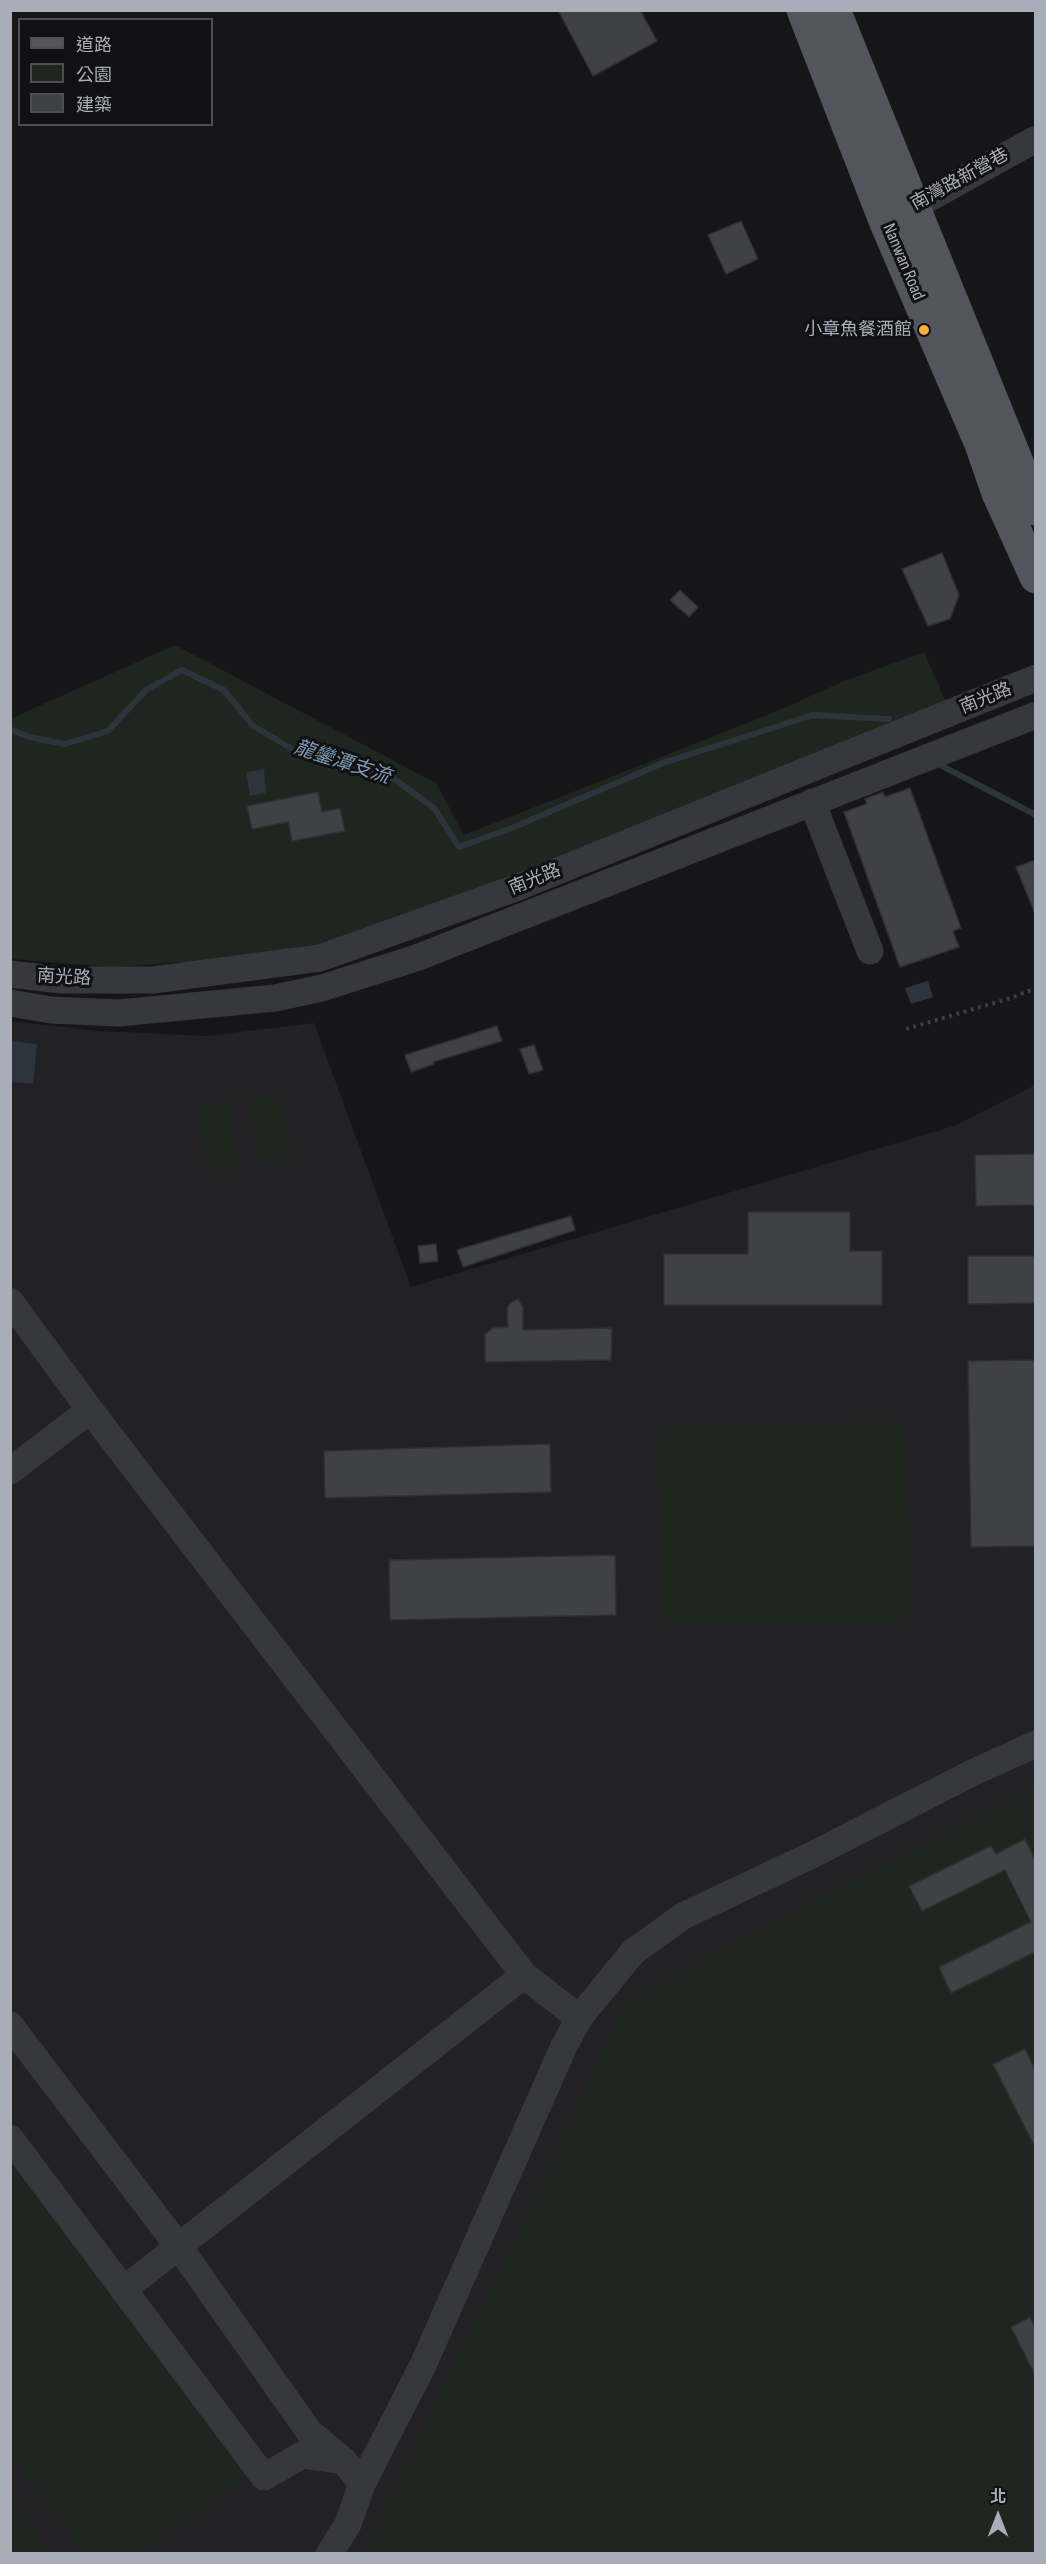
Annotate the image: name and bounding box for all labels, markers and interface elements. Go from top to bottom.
legend [18,18,213,126]
text: 道路 [76,35,112,56]
text: 公園 [76,65,112,86]
text: 建築 [76,95,112,116]
street label: 南灣路新營巷 [908,144,1012,216]
street label: Nanwan Road [877,220,929,304]
place label: 小章魚餐酒館 [804,319,912,341]
marker: 小章魚餐酒館 [917,323,931,337]
street label: 南光路 [957,679,1015,719]
water label: 龍鑾潭支流 [291,736,393,790]
street label: 南光路 [506,860,564,900]
street label: 南光路 [36,966,92,990]
north arrow [968,2486,1028,2546]
text: 北 [990,2488,1006,2507]

